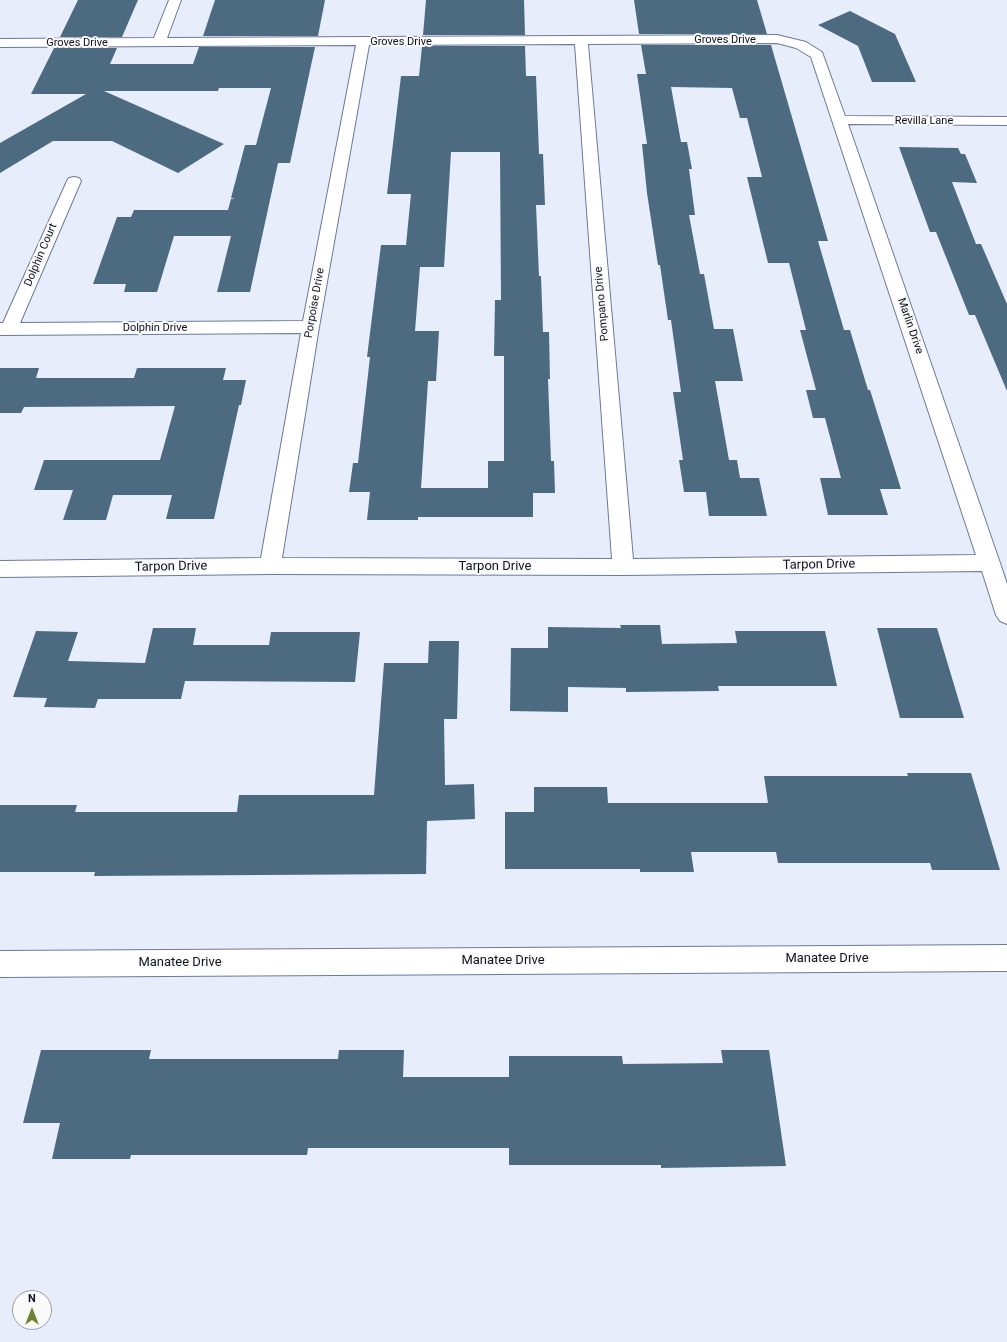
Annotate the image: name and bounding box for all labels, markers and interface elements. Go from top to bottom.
street label: Groves Drive [694,33,756,47]
street label: Groves Drive [370,35,432,49]
street label: Groves Drive [46,36,108,50]
street label: Revilla Lane [895,114,953,128]
street label: Dolphin Court [22,222,60,288]
street label: Pompano Drive [592,266,612,342]
street label: Porpoise Drive [302,267,328,339]
street label: Marlin Drive [894,296,926,356]
street label: Dolphin Drive [123,321,187,335]
street label: Tarpon Drive [782,557,856,573]
street label: Tarpon Drive [134,559,208,575]
street label: Tarpon Drive [459,559,531,575]
street label: Manatee Drive [785,951,869,967]
street label: Manatee Drive [461,953,545,969]
street label: Manatee Drive [138,955,222,971]
north arrow [12,1290,52,1330]
text: N [28,1292,36,1305]

